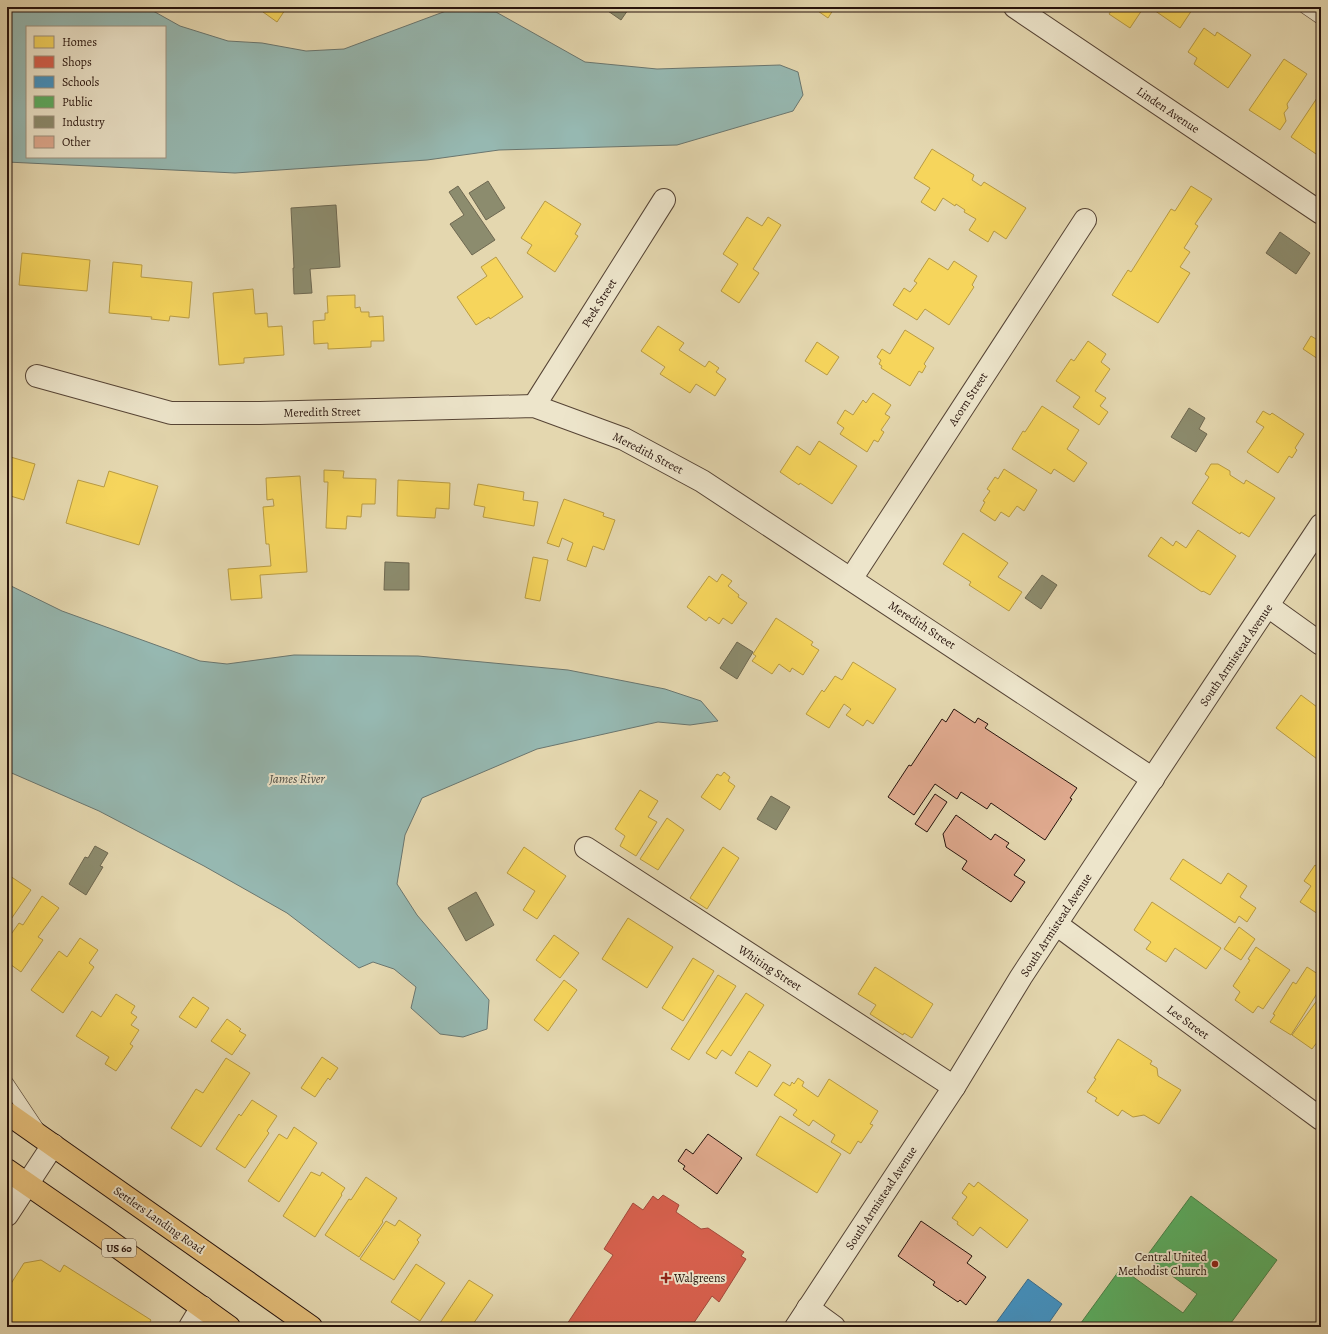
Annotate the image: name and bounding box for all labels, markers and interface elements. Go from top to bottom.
legend [26,26,166,158]
text: Homes [62,34,97,50]
text: Shops [62,54,92,70]
text: Schools [62,74,99,90]
street label: Linden Avenue [1133,83,1203,137]
text: Public [62,94,93,110]
text: Industry [62,114,105,130]
text: Other [62,134,91,150]
street label: Peek Street [578,276,620,330]
street label: Acorn Street [944,369,991,430]
street label: Meredith Street [283,403,361,421]
street label: Meredith Street [610,428,686,478]
street label: Meredith Street [885,597,959,653]
street label: South Armistead Avenue [1196,601,1276,709]
water label: James River [268,770,325,787]
street label: South Armistead Avenue [1017,870,1095,980]
street label: Whiting Street [734,941,805,995]
street label: Lee Street [1164,1001,1212,1043]
street label: South Armistead Avenue [842,1143,920,1253]
street label: Settlers Landing Road [110,1183,208,1258]
road number: US 60 [102,1239,136,1257]
place label: Central United Methodist Church [1118,1249,1208,1279]
marker: Central United Methodist Church [1210,1259,1220,1269]
place label: Walgreens [673,1270,726,1286]
marker: Walgreens [661,1273,671,1283]

